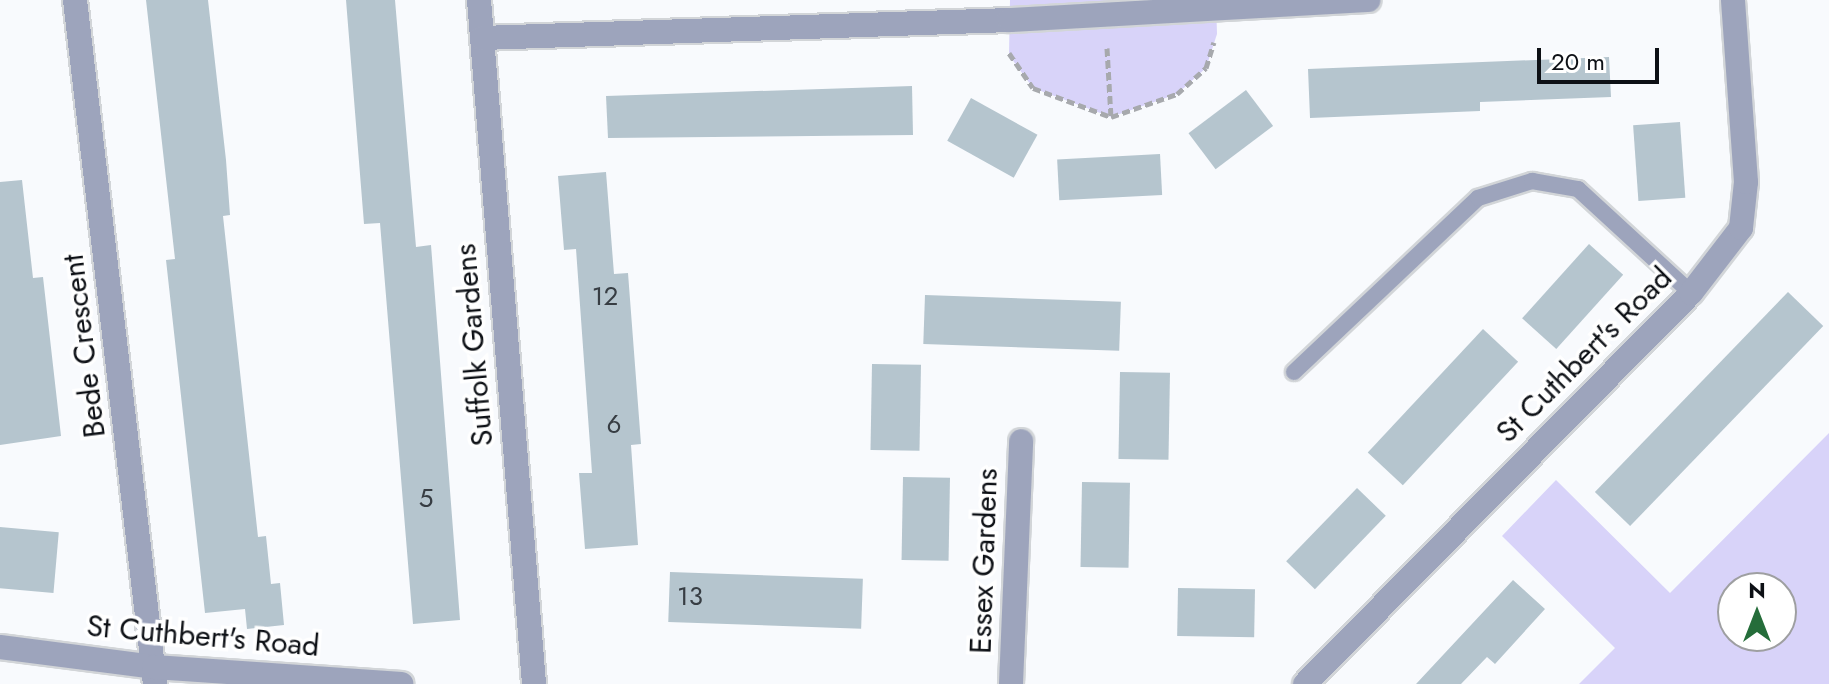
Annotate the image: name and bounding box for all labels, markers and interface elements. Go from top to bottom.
scale bar [1541,32,1663,82]
text: 20 m [1551,44,1605,79]
street label: Suffolk Gardens [447,242,501,448]
street label: Bede Crescent [55,252,113,440]
street label: St Cuthbert's Road [1489,260,1679,450]
house number: 12 [592,281,618,313]
house number: 6 [607,409,621,441]
street label: Essex Gardens [963,468,1005,654]
house number: 5 [419,483,433,515]
north arrow [1717,572,1797,652]
text: N [1748,574,1766,606]
house number: 13 [677,581,703,613]
street label: St Cuthbert's Road [85,608,321,664]

